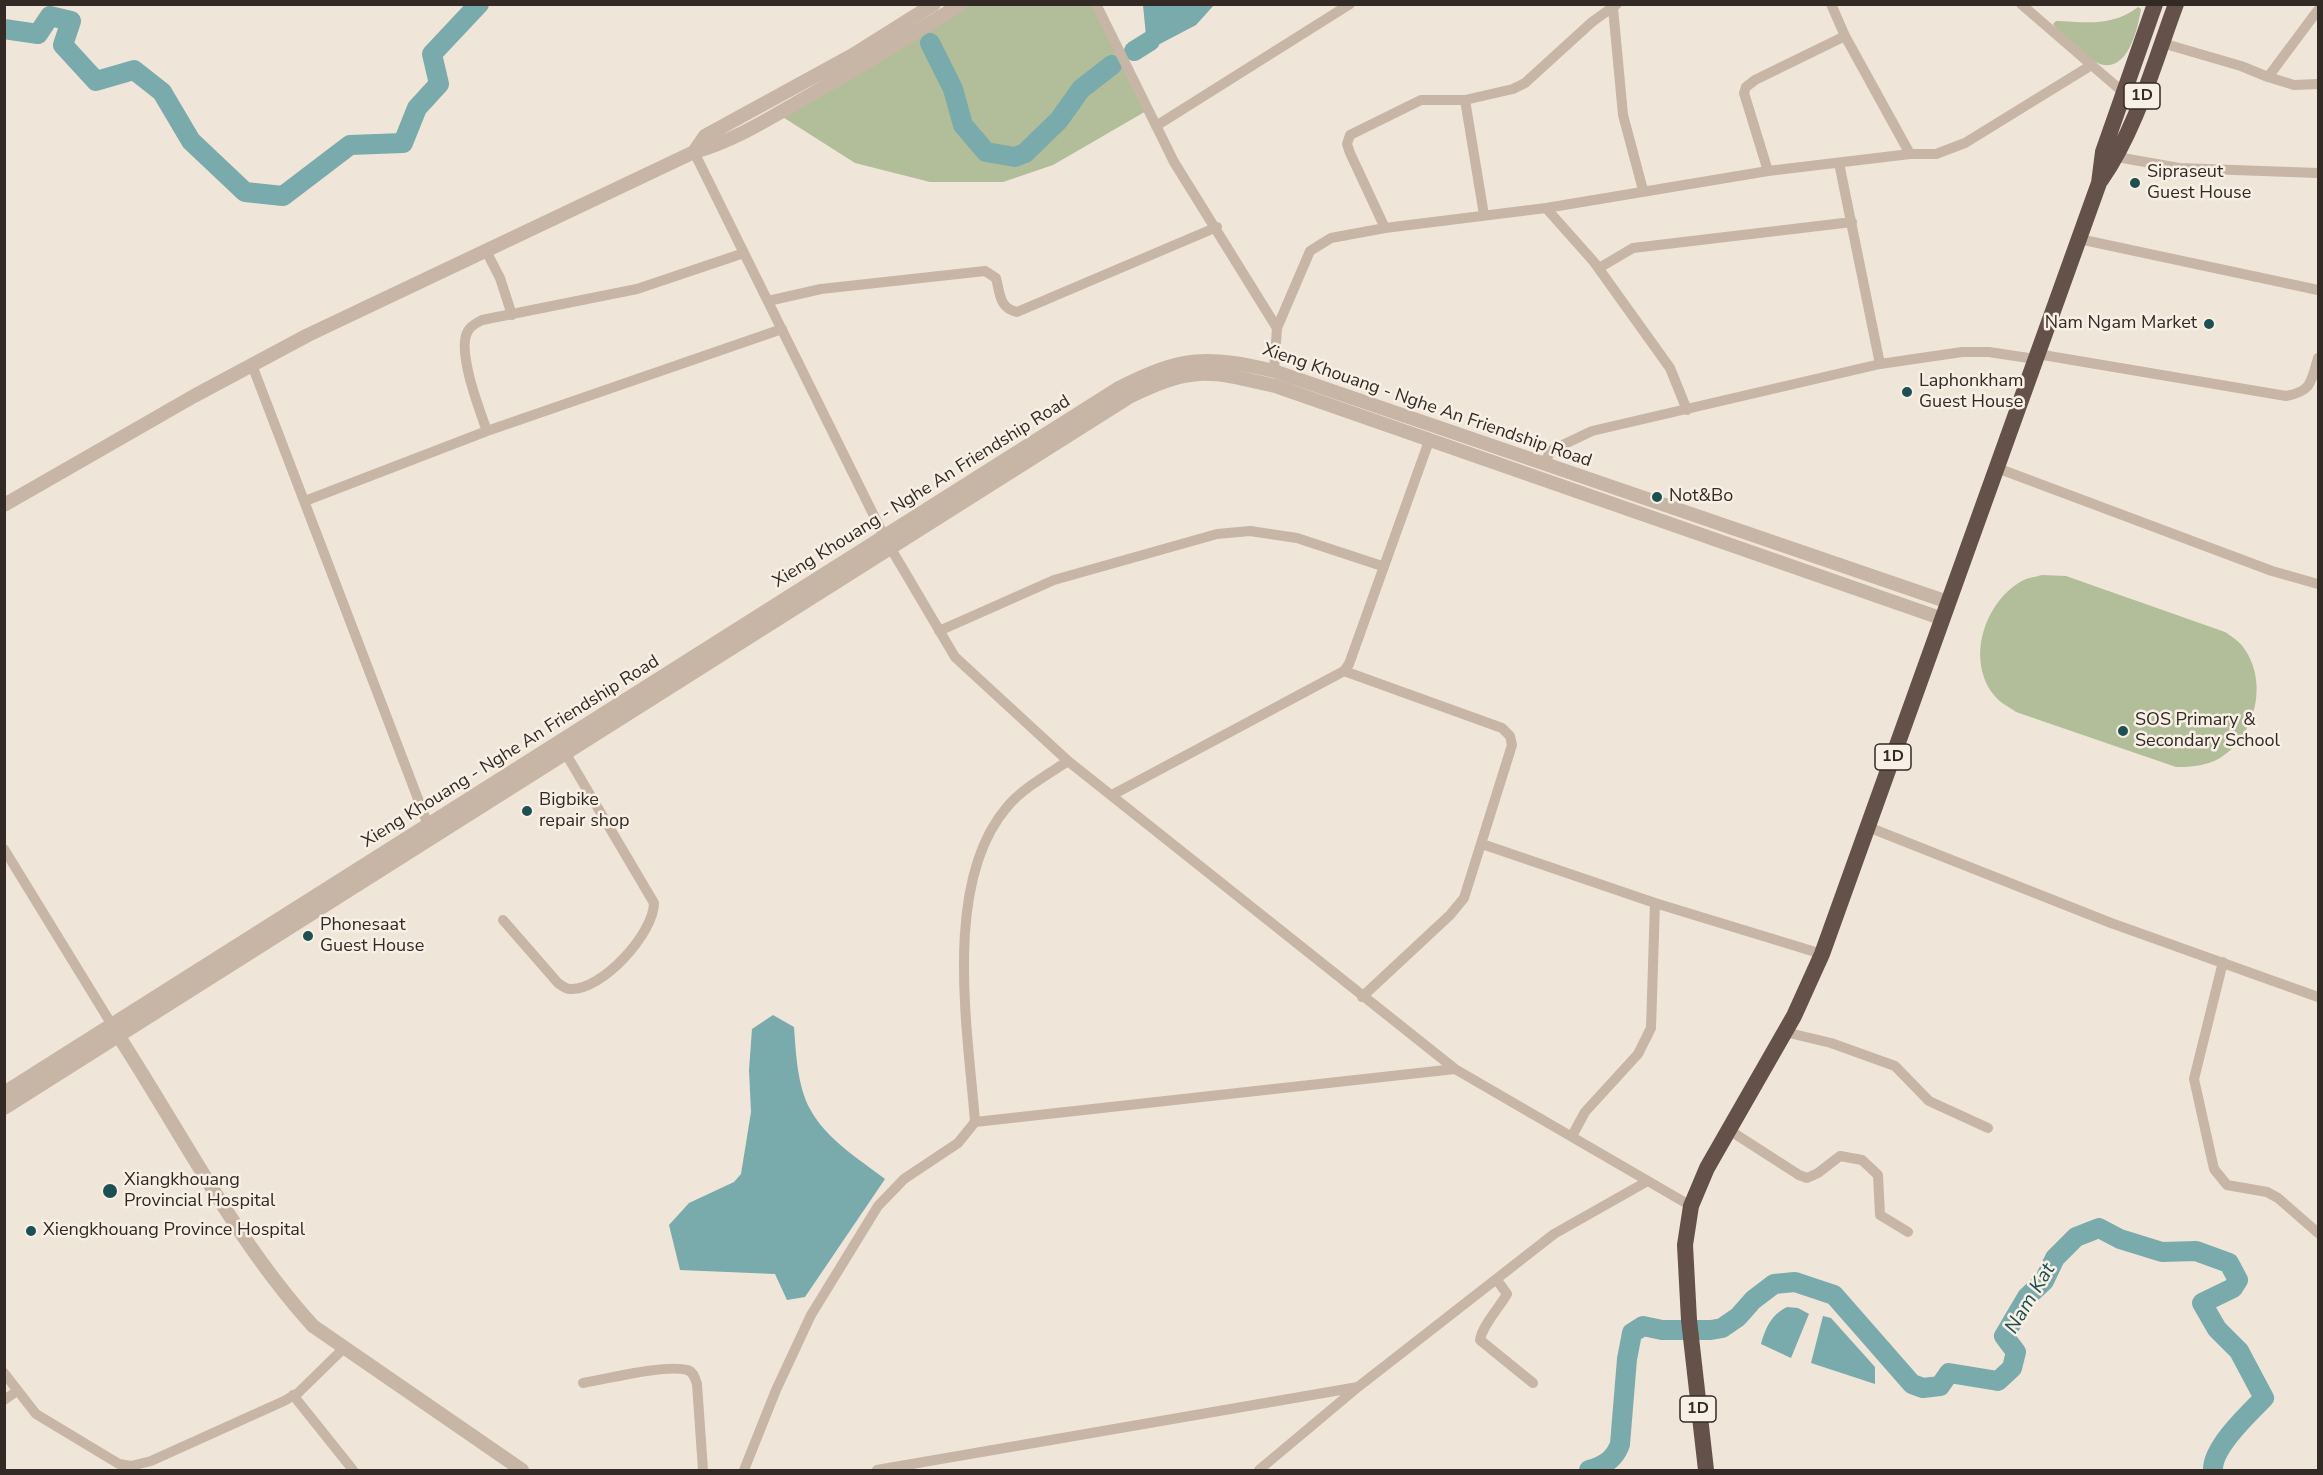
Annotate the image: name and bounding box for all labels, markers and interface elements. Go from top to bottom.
road number: 1D [2124,83,2160,109]
place label: Sipraseut Guest House [2147,162,2251,204]
marker: Sipraseut Guest House [2128,176,2142,190]
place label: Nam Ngam Market [2045,313,2197,335]
marker: Nam Ngam Market [2202,317,2216,331]
street label: Xieng Khouang - Nghe An Friendship Road [1260,339,1594,473]
place label: Laphonkham Guest House [1919,371,2023,413]
marker: Laphonkham Guest House [1900,385,1914,399]
street label: Xieng Khouang - Nghe An Friendship Road [769,391,1075,593]
place label: Not&Bo [1669,486,1733,508]
marker: Not&Bo [1650,490,1664,504]
street label: Xieng Khouang - Nghe An Friendship Road [358,651,664,853]
place label: SOS Primary & Secondary School [2135,710,2280,752]
marker: SOS Primary & Secondary School [2116,724,2130,738]
road number: 1D [1875,744,1911,770]
place label: Bigbike repair shop [539,790,630,832]
marker: Bigbike repair shop [520,804,534,818]
place label: Phonesaat Guest House [320,915,424,958]
marker: Phonesaat Guest House [301,929,315,943]
place label: Xiangkhouang Provincial Hospital [124,1170,275,1212]
marker: Xiangkhouang Provincial Hospital [101,1182,119,1200]
place label: Xiengkhouang Province Hospital [43,1220,305,1242]
marker: Xiengkhouang Province Hospital [24,1224,38,1238]
water label: Nam Kat [2001,1260,2061,1338]
road number: 1D [1680,1396,1716,1422]

